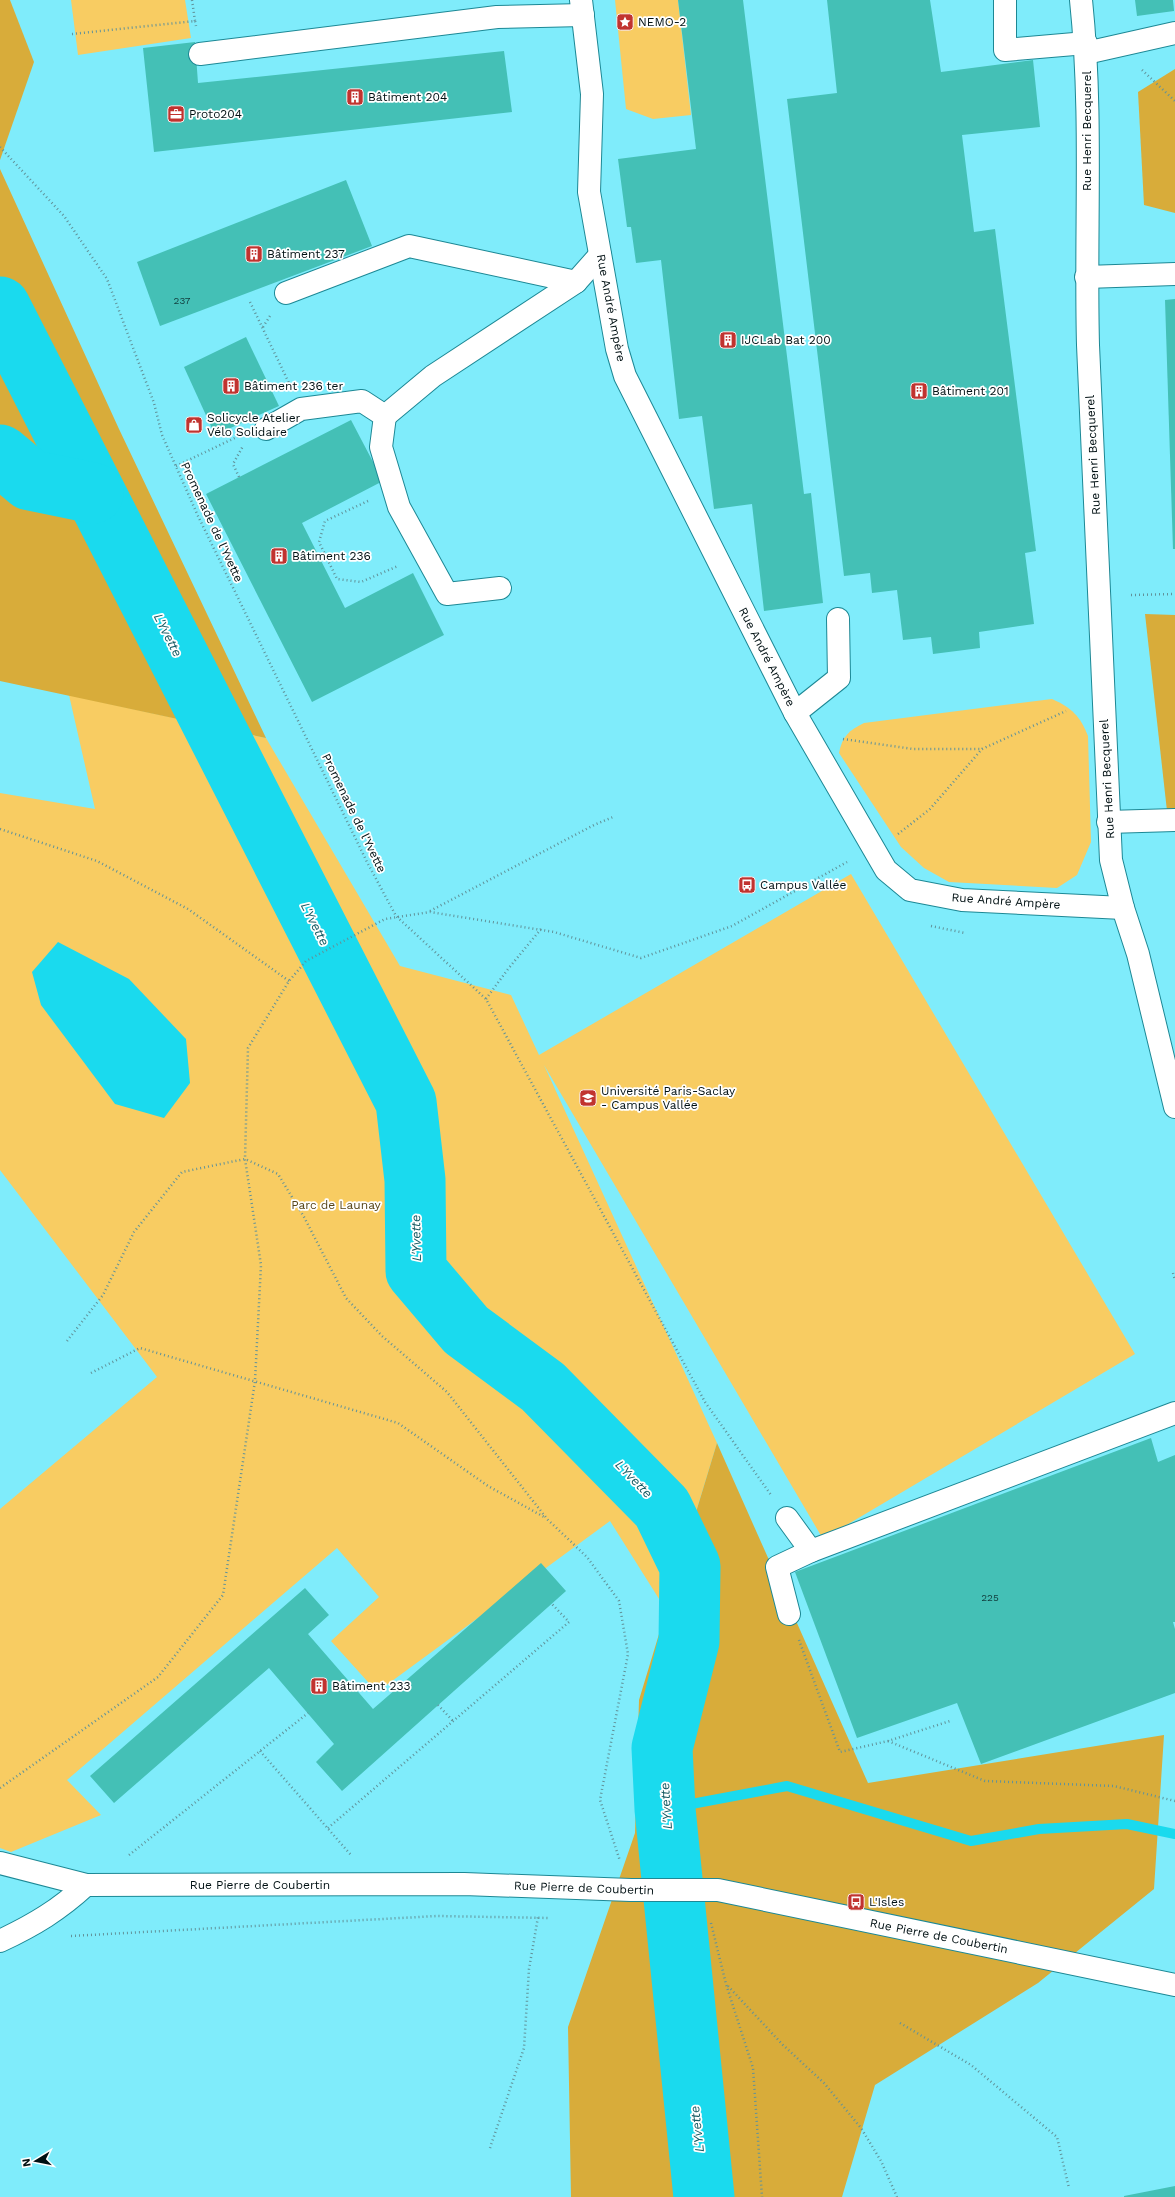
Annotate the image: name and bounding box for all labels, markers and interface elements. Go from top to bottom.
place icon: NEMO-2 [615,12,635,32]
place label: NEMO-2 [638,15,686,29]
street label: Rue Henri Becquerel [1080,71,1094,191]
building icon: Bâtiment 204 [345,87,365,107]
place label: Bâtiment 204 [368,90,447,104]
office icon: Proto204 [166,104,186,124]
place label: Proto204 [189,107,242,121]
building icon: Bâtiment 237 [244,244,264,264]
place label: Bâtiment 237 [267,247,345,261]
street label: Rue André Ampère [594,253,628,363]
house number: 237 [174,295,191,306]
building icon: IJCLab Bat 200 [718,330,738,350]
place label: IJCLab Bat 200 [741,333,831,347]
building icon: Bâtiment 236 ter [221,376,241,396]
place label: Bâtiment 236 ter [244,379,344,393]
building icon: Bâtiment 201 [909,381,929,401]
place label: Bâtiment 201 [932,384,1009,398]
street label: Rue Henri Becquerel [1083,394,1103,515]
place label: Solicycle Atelier Vélo Solidaire [207,411,301,439]
shop icon: Solicycle Atelier Vélo Solidaire [184,415,204,435]
street label: Promenade de l'Yvette [178,460,246,584]
building icon: Bâtiment 236 [269,546,289,566]
place label: Bâtiment 236 [292,549,371,563]
street label: Rue André Ampère [736,605,798,709]
water label: L'Yvette [151,611,185,659]
street label: Rue Henri Becquerel [1097,718,1117,839]
street label: Promenade de l'Yvette [319,751,389,875]
bus stop icon: Campus Vallée [737,875,757,895]
place label: Campus Vallée [760,878,847,892]
street label: Rue André Ampère [951,890,1061,912]
water label: L'Yvette [298,900,332,948]
place label: Université Paris-Saclay - Campus Vallée [601,1084,736,1112]
school or university icon: Université Paris-Saclay - Campus Vallée [578,1088,598,1108]
park label: Parc de Launay [291,1198,382,1212]
water label: L'Yvette [408,1215,424,1261]
water label: L'Yvette [612,1457,656,1501]
house number: 225 [981,1592,999,1603]
building icon: Bâtiment 233 [309,1676,329,1696]
place label: Bâtiment 233 [332,1679,410,1693]
water label: L'Yvette [657,1782,675,1830]
street label: Rue Pierre de Coubertin [190,1878,330,1892]
street label: Rue Pierre de Coubertin [514,1879,654,1897]
bus stop icon: L'Isles [846,1892,866,1912]
place label: L'Isles [869,1895,904,1909]
street label: Rue Pierre de Coubertin [869,1916,1009,1956]
water label: L'Yvette [687,2105,707,2153]
north arrow [16,2141,56,2181]
text: N [20,2158,34,2168]

